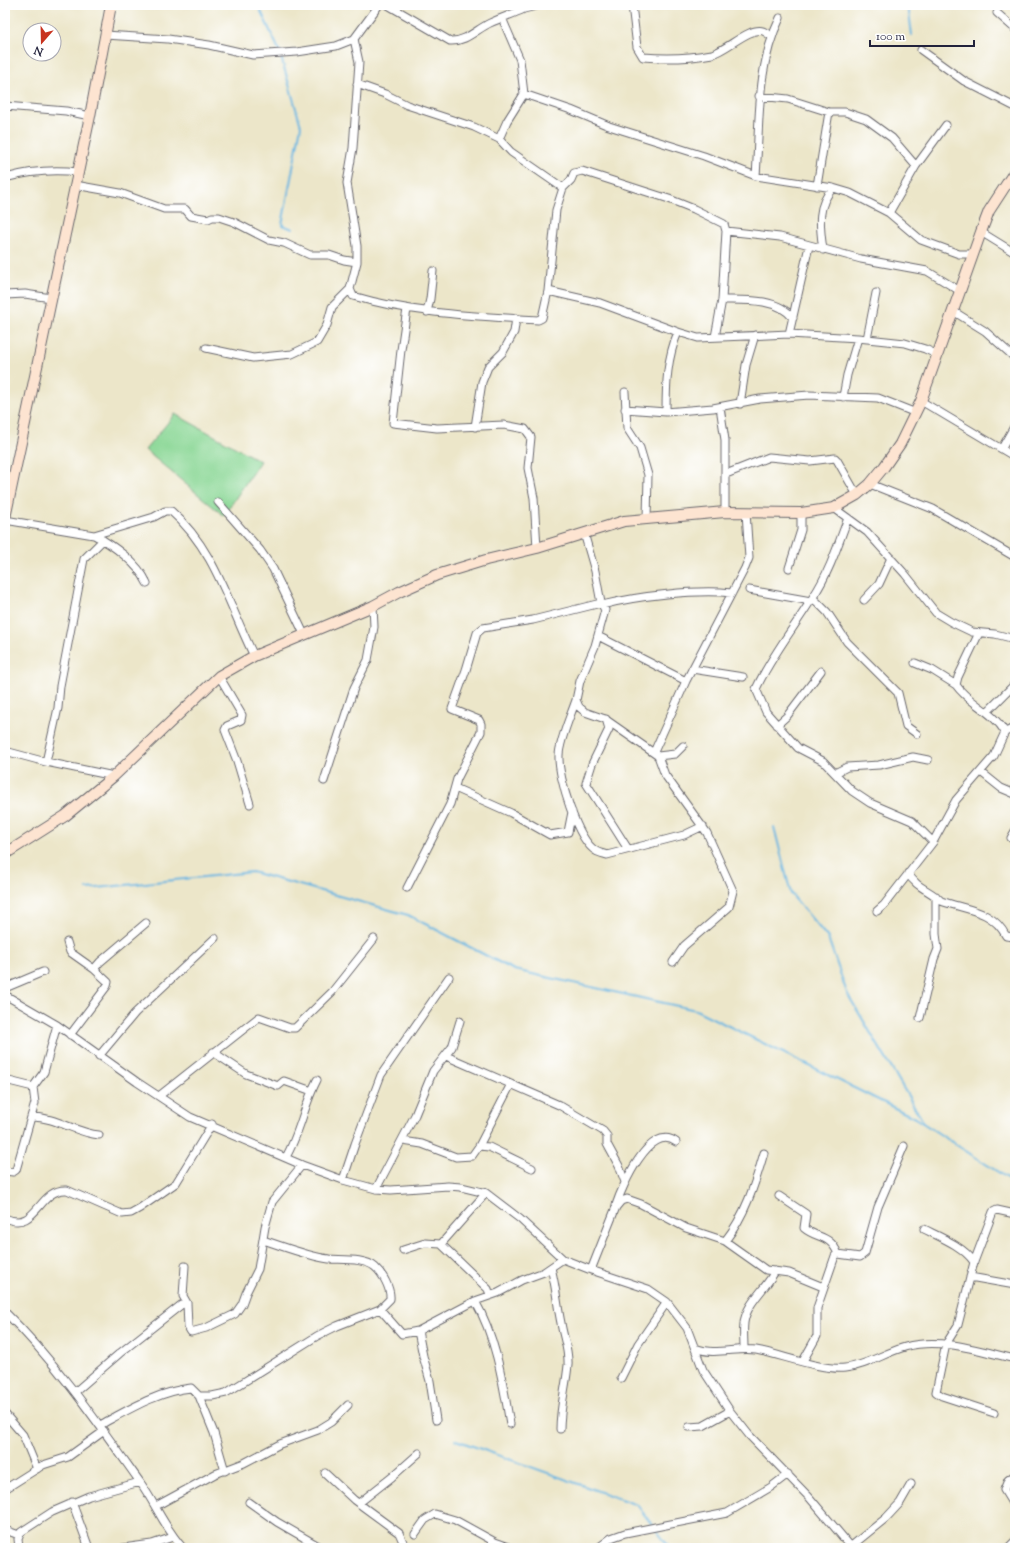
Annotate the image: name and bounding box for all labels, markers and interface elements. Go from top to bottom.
north arrow [22,22,62,62]
scale bar [870,22,974,48]
text: 100 m [876,28,905,46]
text: N [32,41,47,60]

